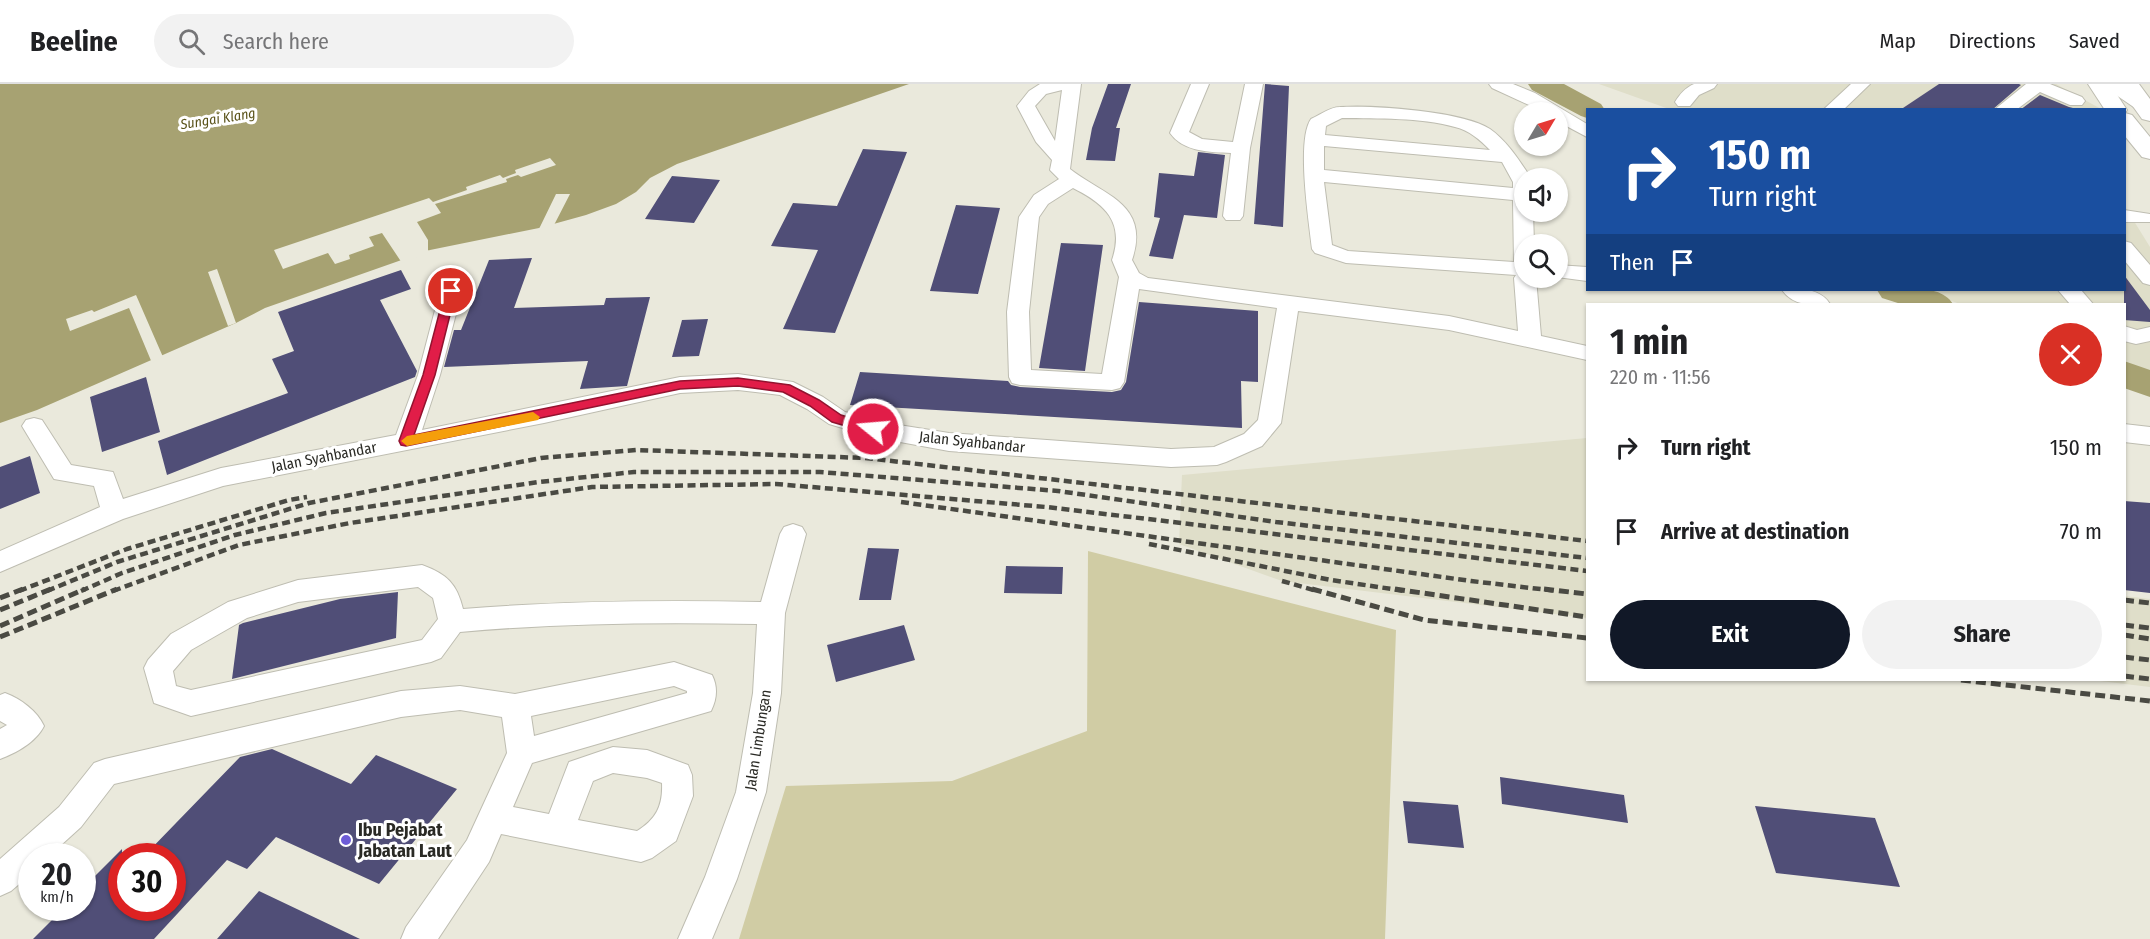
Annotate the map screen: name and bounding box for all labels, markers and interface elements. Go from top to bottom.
search box [154,14,574,68]
text: Beeline [30,25,118,58]
icon: search [175,25,208,58]
text: Search here [223,28,329,55]
text: Map [1879,28,1916,54]
text: Directions [1949,28,2036,54]
text: Saved [2069,28,2120,54]
north arrow [1514,102,1568,156]
map controls [1514,102,1568,288]
water label: Sungai Klang [178,105,257,133]
text: 150 m [1709,130,1811,180]
icon: right [1610,132,1688,210]
button: sound [1514,168,1568,222]
text: Turn right [1709,181,1817,213]
button: search [1514,234,1568,288]
icon: arrive [1666,246,1699,279]
text: Then [1610,249,1654,276]
pin [425,265,476,316]
icon: arrive [434,274,467,307]
text: 1 min [1610,320,1688,364]
button: close [2039,323,2102,386]
text: 220 m · 11:56 [1610,365,1711,389]
position arrow [841,397,905,461]
street label: Jalan Syahbandar [918,427,1027,457]
icon: right [1610,431,1643,464]
text: Turn right [1661,434,1750,461]
text: 150 m [2050,434,2102,461]
street label: Jalan Syahbandar [270,438,379,476]
icon: arrive [1610,515,1643,548]
text: Arrive at destination [1661,518,1849,545]
text: 70 m [2060,518,2102,545]
button: Exit [1610,600,1850,669]
button: Share [1862,600,2102,669]
street label: Jalan Limbungan [741,688,775,792]
place label: Ibu Pejabat Jabatan Laut [357,819,453,862]
marker: Ibu Pejabat Jabatan Laut [339,833,353,847]
speed limit sign: 30 [108,843,186,921]
text: 20 [42,857,72,893]
text: km/h [40,888,74,906]

